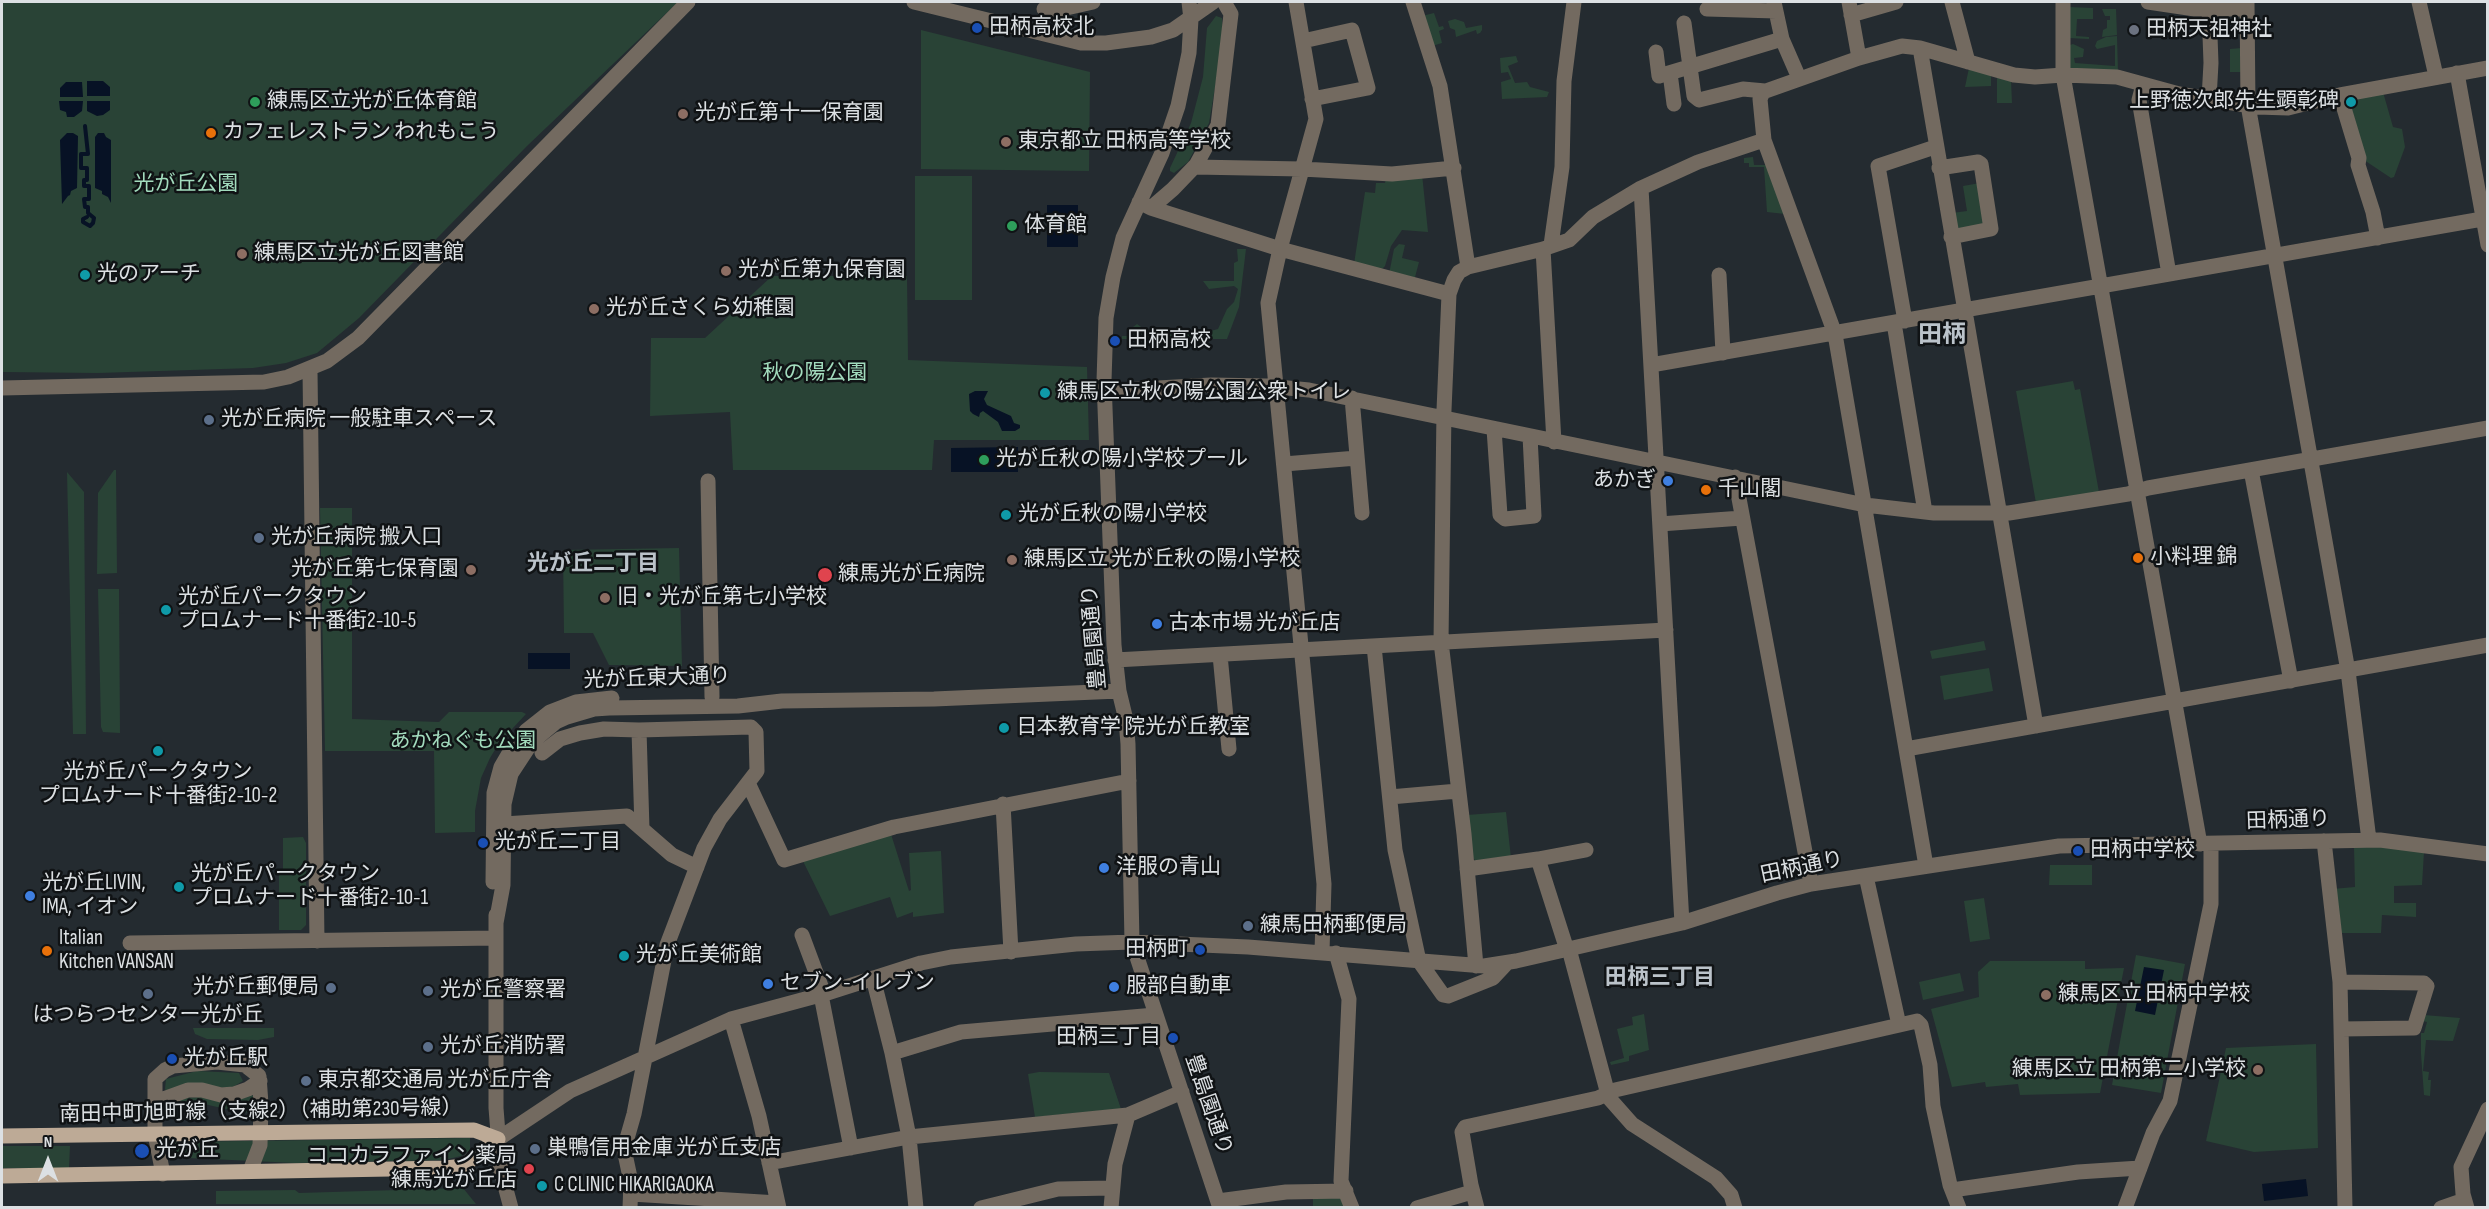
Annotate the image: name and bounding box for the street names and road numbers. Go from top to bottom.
street label: 豊島園通り [1078,584,1112,690]
street label: 光が丘東大通り [583,664,731,694]
street label: 田柄通り [2246,807,2330,835]
street label: 田柄通り [1758,847,1846,889]
street label: 豊島園通り [1179,1051,1237,1159]
street label: 南田中町旭町線（支線2）（補助第230号線） [59,1096,463,1128]

